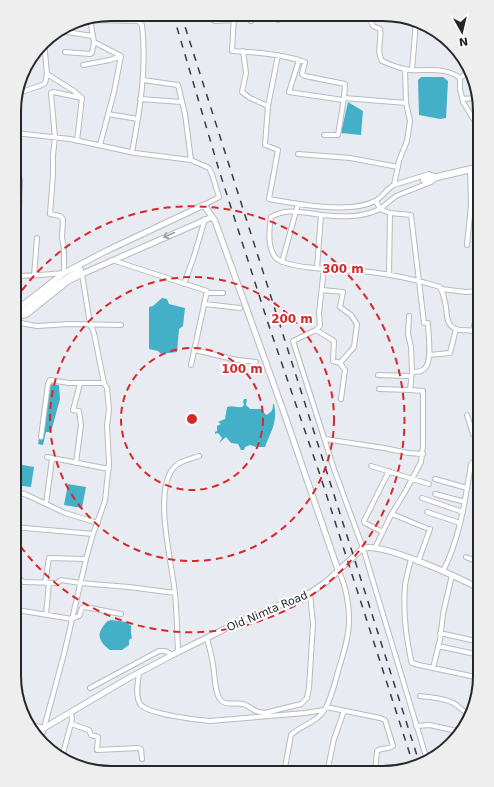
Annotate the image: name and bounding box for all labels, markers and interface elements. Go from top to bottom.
north arrow [442,12,482,52]
text: N [458,34,469,48]
one-way arrow [164,232,176,239]
text: 300 m [322,262,364,276]
text: 200 m [271,312,313,326]
text: 100 m [221,362,263,376]
centre of rings [185,412,199,426]
street label: Old Nimta Road [225,589,309,634]

